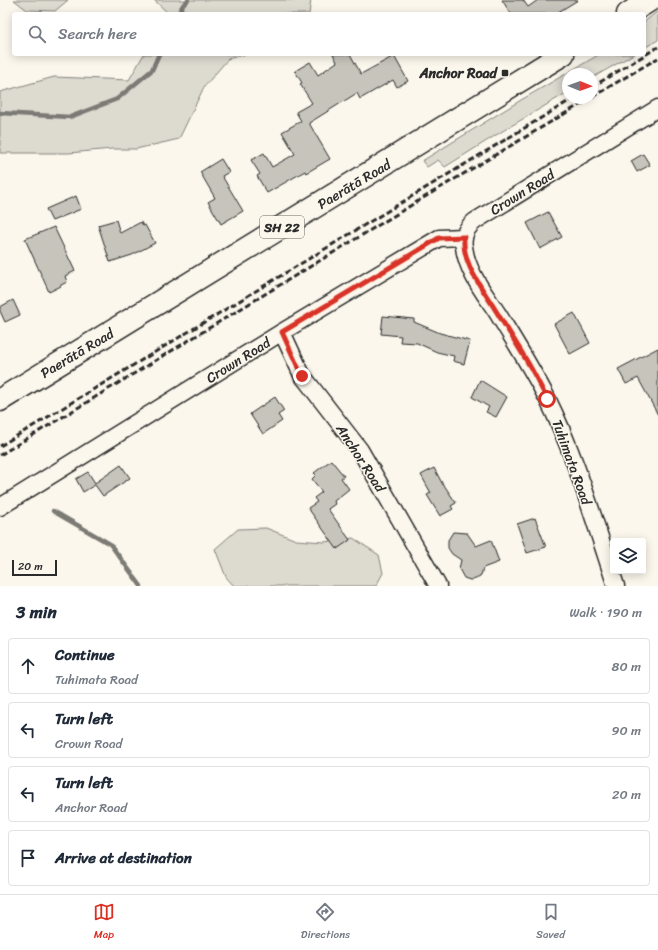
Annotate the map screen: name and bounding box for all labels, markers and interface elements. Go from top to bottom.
search box [12,12,646,56]
text: Search here [58,21,137,47]
icon: search [26,23,48,45]
place label: Anchor Road [418,61,499,86]
marker: Anchor Road [500,68,510,78]
north arrow [562,68,598,104]
street label: Paerātā Road [313,152,397,216]
street label: Crown Road [485,162,561,222]
road number: SH 22 [260,216,304,238]
street label: Paerātā Road [36,321,120,385]
street label: Crown Road [201,330,277,390]
route end [293,367,311,385]
route start [538,390,556,408]
street label: Tuhimata Road [545,416,599,510]
street label: Anchor Road [328,418,393,499]
map controls [610,538,646,574]
button: layers [610,538,646,574]
text: 20 m [18,557,43,576]
scale bar [12,558,57,577]
text: 3 min [16,597,57,627]
text: Walk · 190 m [569,601,642,624]
text: Continue [55,642,115,668]
icon: ahead [17,655,39,677]
text: 80 m [612,655,641,678]
text: Tuhimata Road [55,668,138,691]
text: Turn left [55,706,113,732]
icon: left [17,719,39,741]
text: 90 m [611,719,641,742]
text: Crown Road [55,732,122,755]
text: Turn left [55,770,113,796]
icon: left [17,783,39,805]
text: 20 m [612,783,641,806]
text: Anchor Road [55,796,127,819]
text: Arrive at destination [55,845,192,871]
icon: arrive [17,847,39,869]
tab: Map [93,901,115,944]
tab: Directions [301,901,350,944]
tab: Saved [536,901,565,944]

